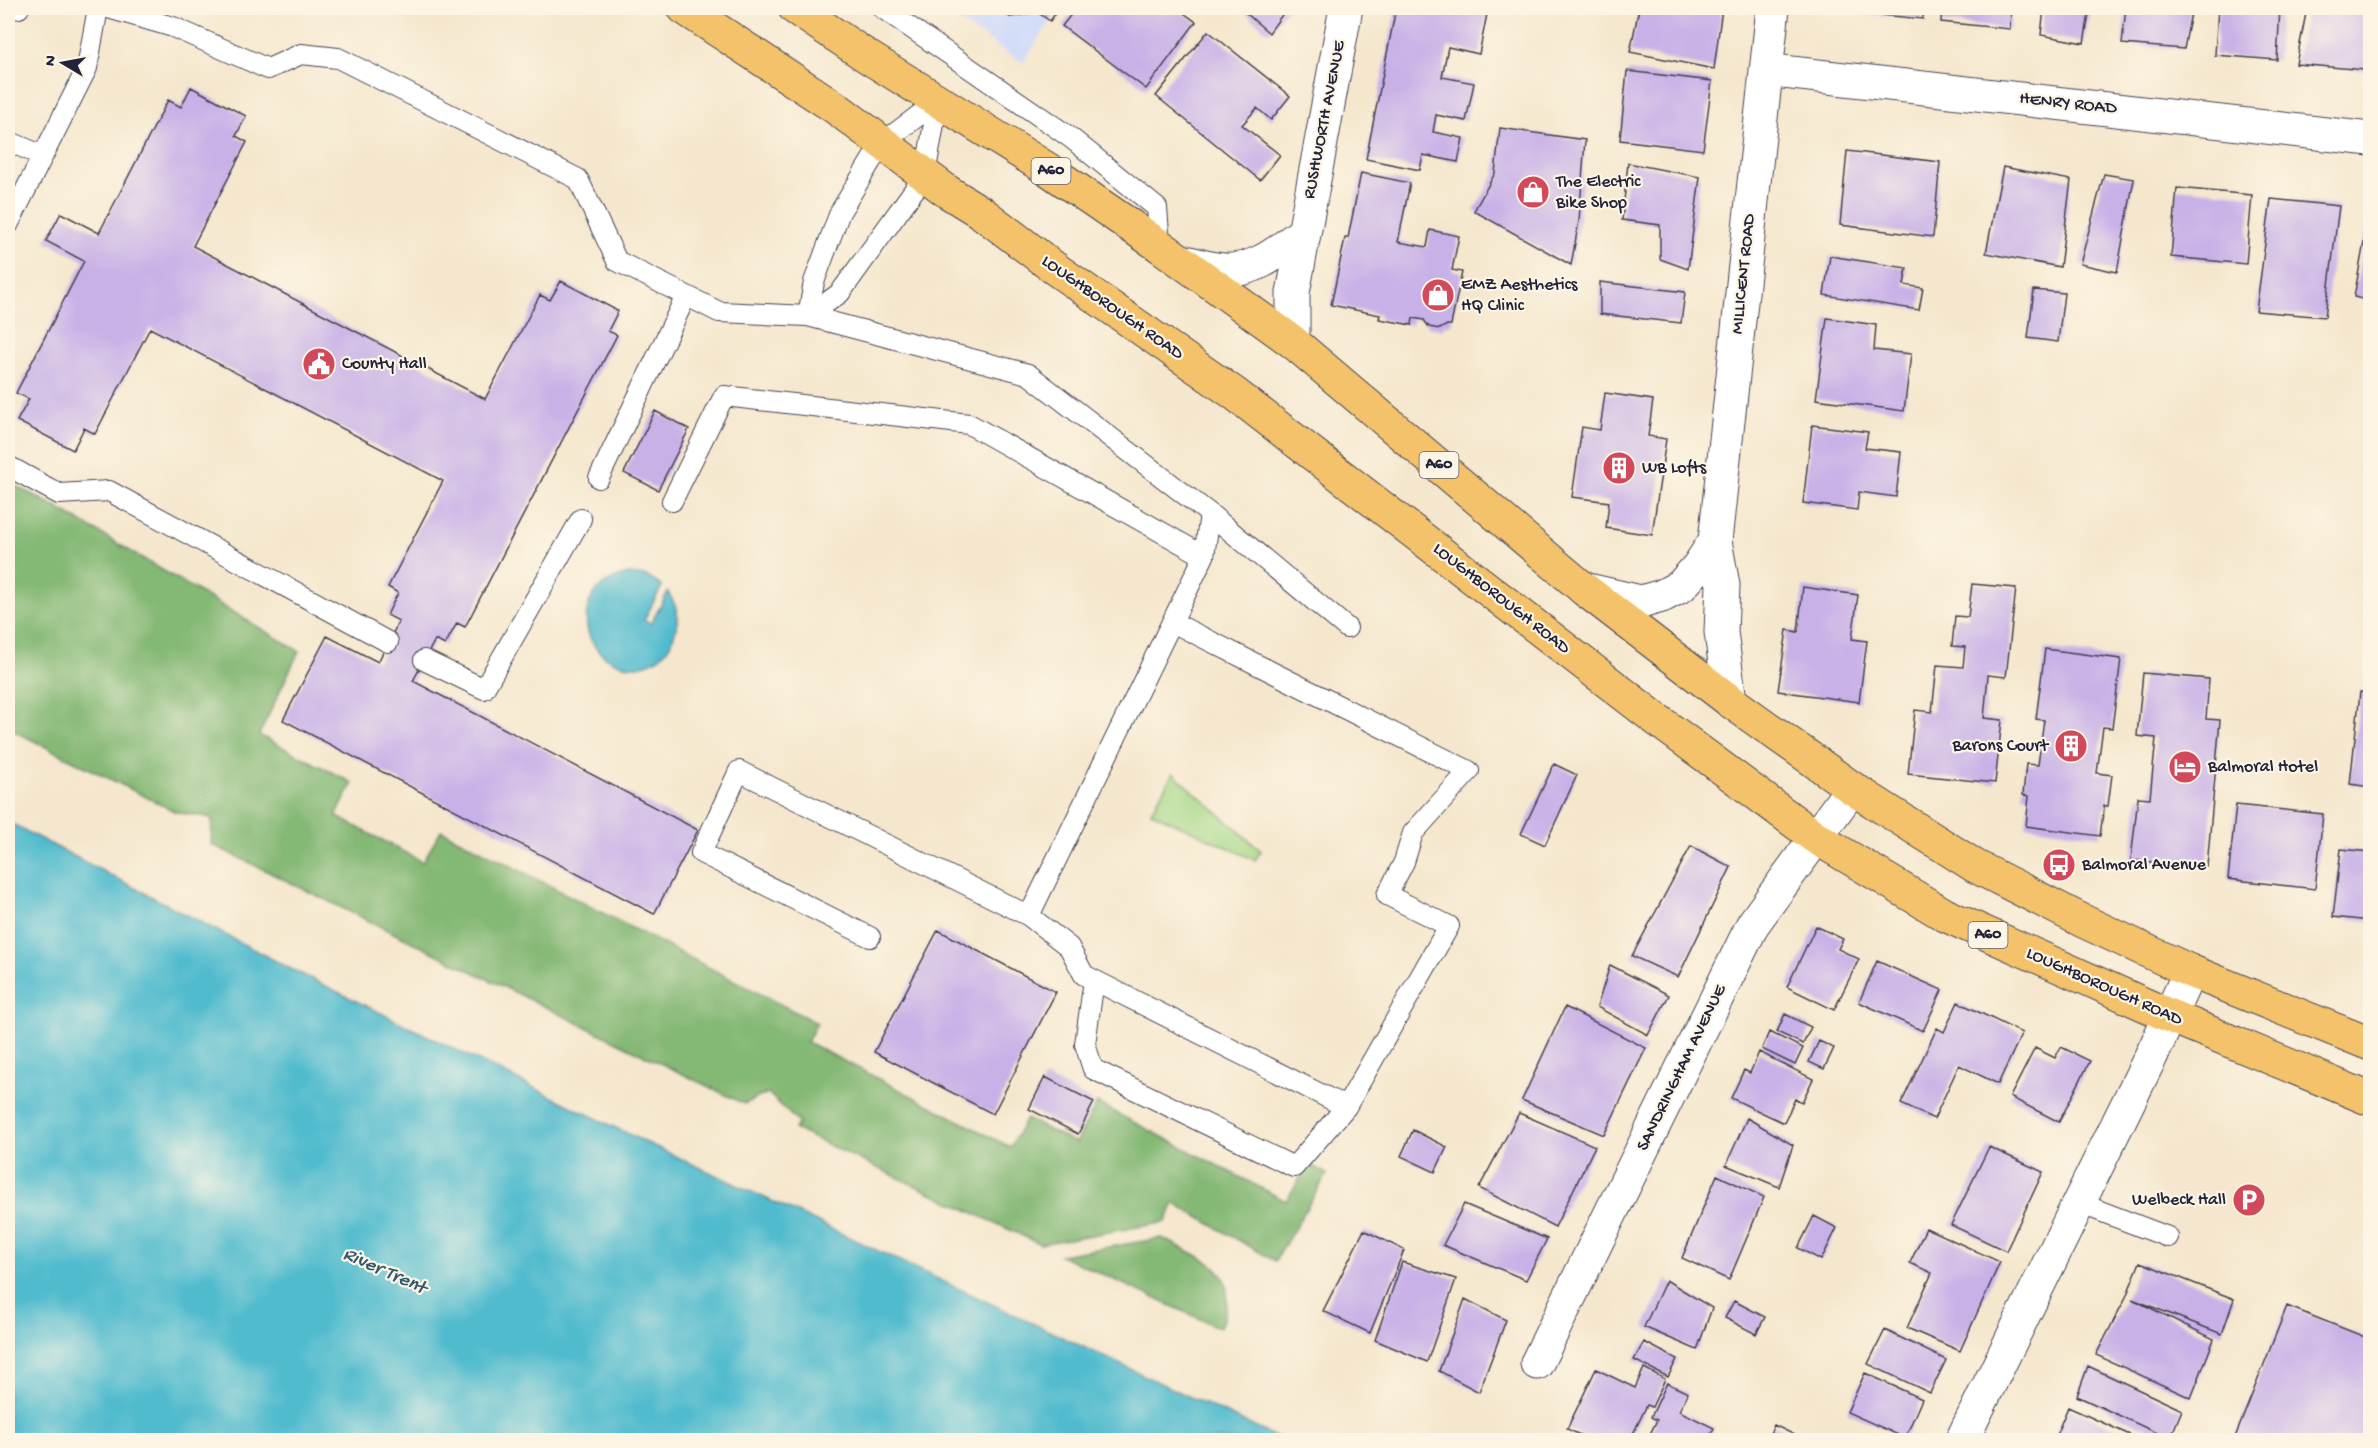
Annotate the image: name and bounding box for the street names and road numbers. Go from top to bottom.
street label: RUSHWORTH AVENUE [1299,38,1351,201]
street label: HENRY ROAD [2018,88,2118,120]
road number: A60 [1032,158,1070,184]
street label: MILLICENT ROAD [1727,213,1761,335]
street label: LOUGHBOROUGH ROAD [1037,251,1187,365]
road number: A60 [1420,452,1458,478]
street label: LOUGHBOROUGH ROAD [1428,539,1574,659]
road number: A60 [1968,922,2008,948]
street label: LOUGHBOROUGH ROAD [2023,943,2186,1031]
street label: SANDRINGHAM AVENUE [1633,981,1732,1154]

